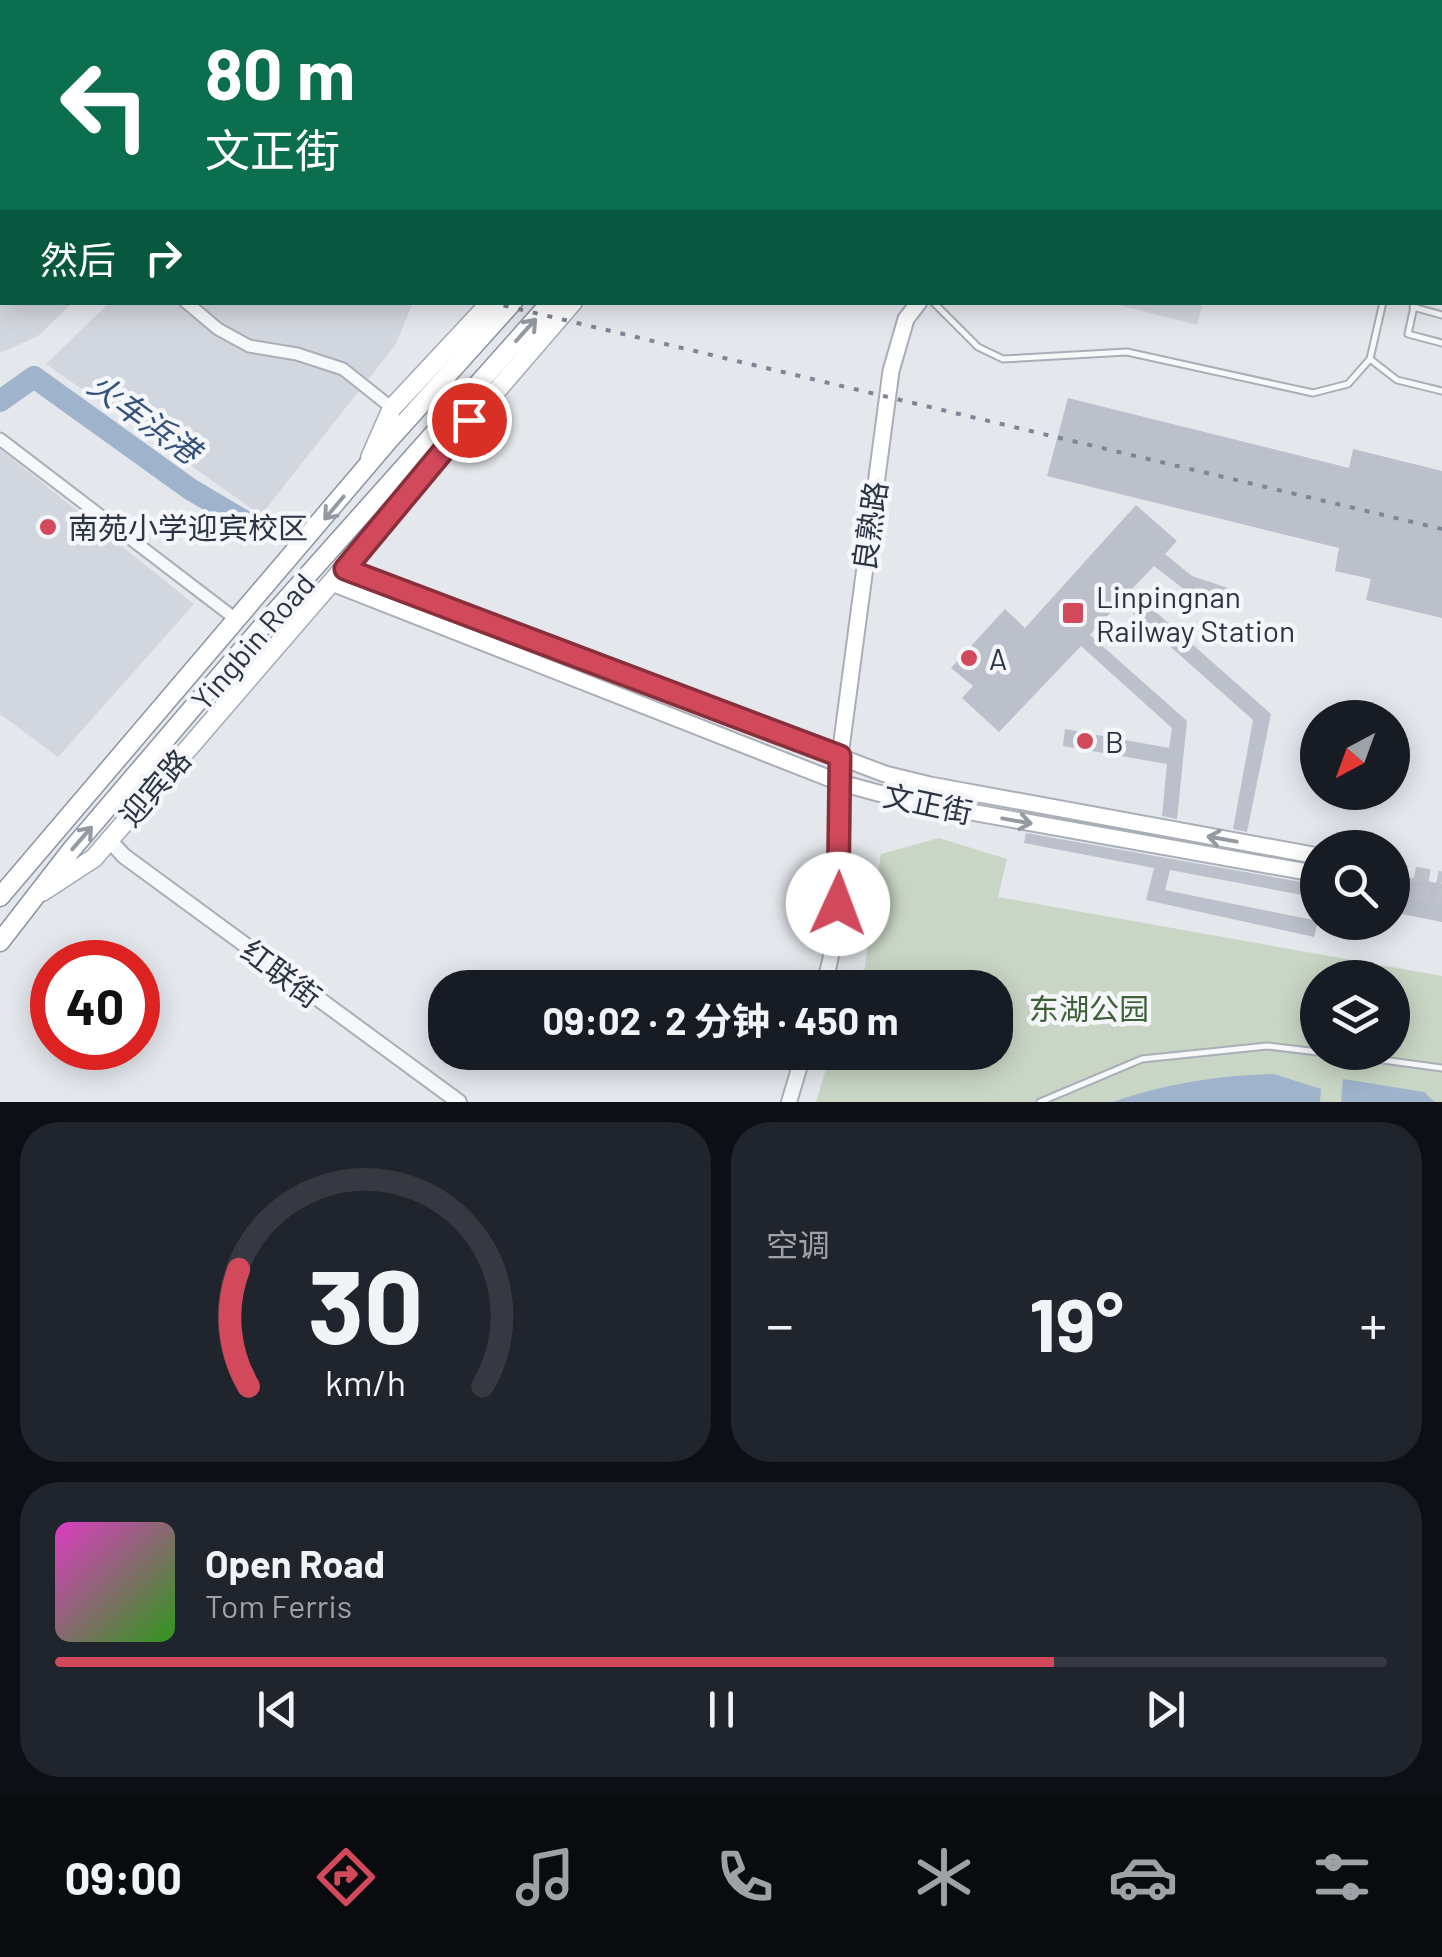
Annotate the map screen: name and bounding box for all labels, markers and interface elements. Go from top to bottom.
text: 80 m [205,30,355,114]
icon: left [40,40,170,170]
text: 文正街 [205,122,340,176]
icon: right [136,230,191,285]
text: 然后 [40,236,116,282]
one-way arrow [515,318,538,343]
water label: 火车浜港 [82,364,211,472]
pin [427,378,512,463]
icon: arrive [442,393,497,448]
street label: 良熟路 [845,479,893,573]
one-way arrow [323,494,345,520]
place label: 南苑小学迎宾校区 [68,509,308,545]
marker: 南苑小学迎宾校区 [37,516,59,538]
street label: Yingbin Road [183,565,321,717]
place label: Linpingnan Railway Station [1096,578,1295,648]
marker: Linpingnan Railway Station [1060,600,1086,626]
place label: A [989,640,1007,676]
marker: A [958,647,980,669]
north arrow [1300,700,1410,810]
map controls [1300,700,1410,1070]
place label: B [1105,723,1124,759]
marker: B [1074,730,1096,752]
street label: 迎宾路 [111,741,197,833]
street label: 文正街 [880,776,976,830]
one-way arrow [1000,812,1033,831]
one-way arrow [71,826,94,851]
one-way arrow [1206,829,1238,848]
button: search [1300,830,1410,940]
position arrow [786,852,890,956]
street label: 红联街 [235,932,329,1014]
speed limit sign: 40 [30,940,160,1070]
button: layers [1300,960,1410,1070]
park label: 东湖公园 [1029,990,1149,1026]
text: 09:02 · 2 分钟 · 450 m [542,997,899,1043]
text: 空调 [766,1225,830,1263]
text: 30 [308,1240,423,1365]
text: 19° [1029,1277,1124,1367]
text: − [766,1290,794,1356]
text: + [1359,1290,1387,1356]
text: km/h [325,1360,406,1403]
text: Open Road [205,1540,385,1586]
text: Tom Ferris [205,1586,352,1624]
icon: previous [250,1682,305,1737]
icon: pause [694,1682,749,1737]
icon: next [1138,1682,1193,1737]
icon: directions [311,1842,381,1912]
icon: music [510,1842,580,1912]
icon: phone [710,1842,780,1912]
icon: climate [909,1842,979,1912]
icon: car [1108,1842,1178,1912]
icon: filters [1307,1842,1377,1912]
text: 09:00 [65,1850,182,1904]

